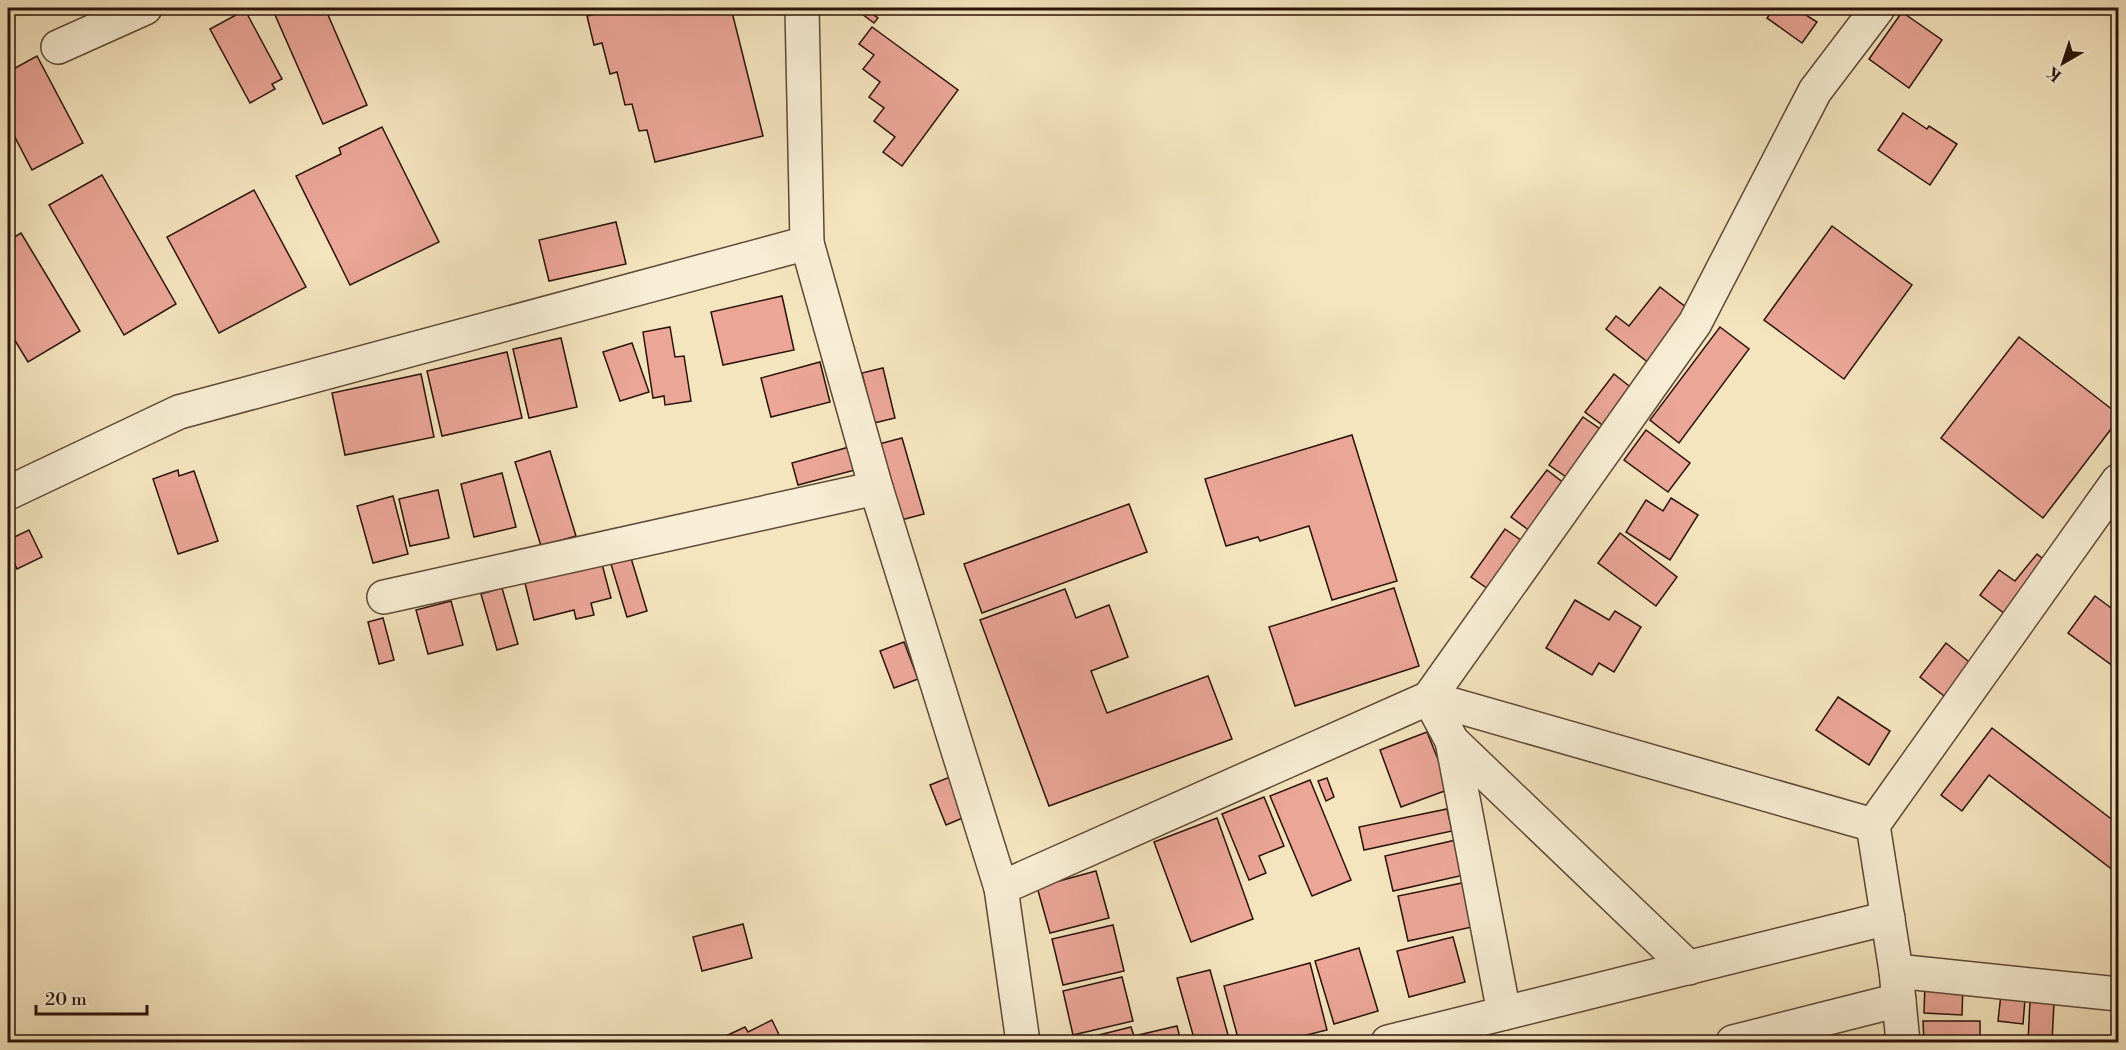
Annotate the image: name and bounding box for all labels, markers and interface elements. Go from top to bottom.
north arrow [2033,33,2093,93]
text: K [2042,61,2066,86]
scale bar [36,978,147,1016]
text: 20 m [45,988,87,1011]

